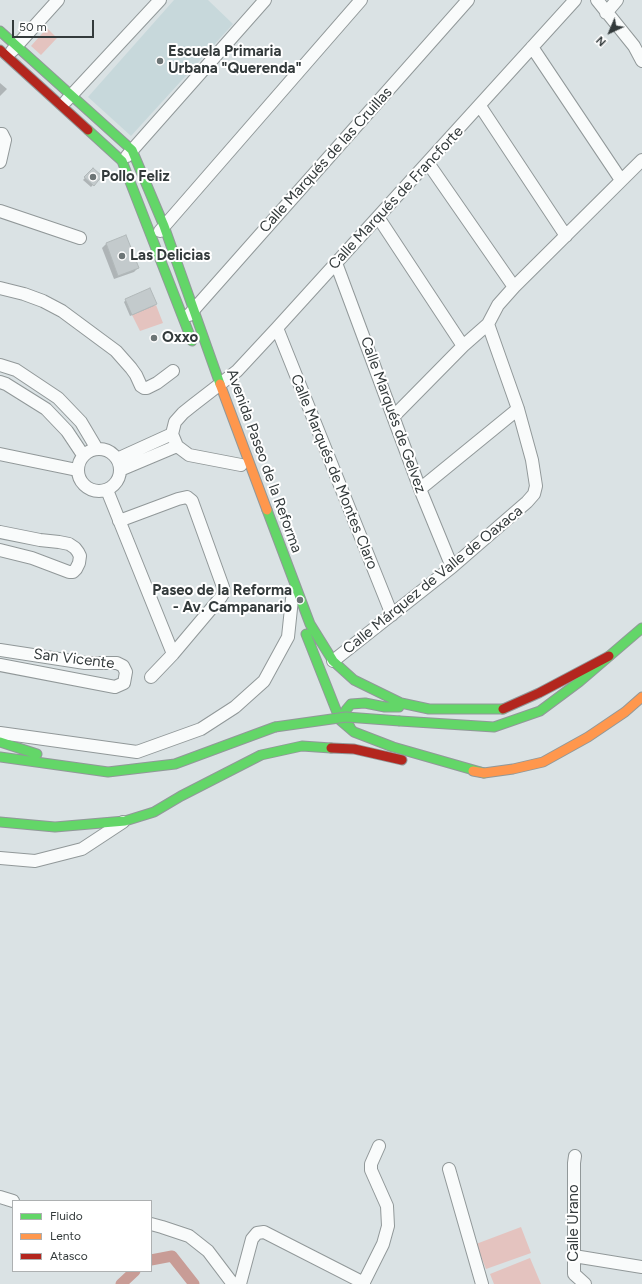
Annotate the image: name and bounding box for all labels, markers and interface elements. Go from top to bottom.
scale bar [14,12,96,38]
north arrow [590,12,630,52]
text: 50 m [19,20,47,34]
text: N [594,33,609,49]
place label: Escuela Primaria Urbana "Querenda" [168,43,302,78]
marker: Escuela Primaria Urbana "Querenda" [155,56,165,66]
street label: Calle Marqués de las Cruillas [256,84,396,236]
street label: Calle Marqués de Francforte [325,123,467,273]
place label: Pollo Feliz [101,168,170,186]
marker: Pollo Feliz [88,172,98,182]
place label: Las Delicias [130,247,210,265]
marker: Las Delicias [117,251,127,261]
place label: Oxxo [162,329,198,347]
marker: Oxxo [149,333,159,343]
street label: Calle Marqués de Gelvez [356,334,430,496]
street label: Avenida Paseo de la Reforma [222,367,306,555]
street label: Calle Marqués de Montes Claro [287,372,381,572]
street label: Calle Márquez de Valle de Oaxaca [340,502,526,658]
place label: Paseo de la Reforma - Av. Campanario [152,582,292,617]
marker: Paseo de la Reforma - Av. Campanario [295,595,305,605]
street label: San Vicente [33,645,115,673]
street label: Calle Urano [565,1184,583,1262]
legend [12,1200,152,1272]
text: Fluido [50,1209,83,1223]
text: Lento [50,1229,81,1243]
text: Atasco [50,1249,88,1263]

